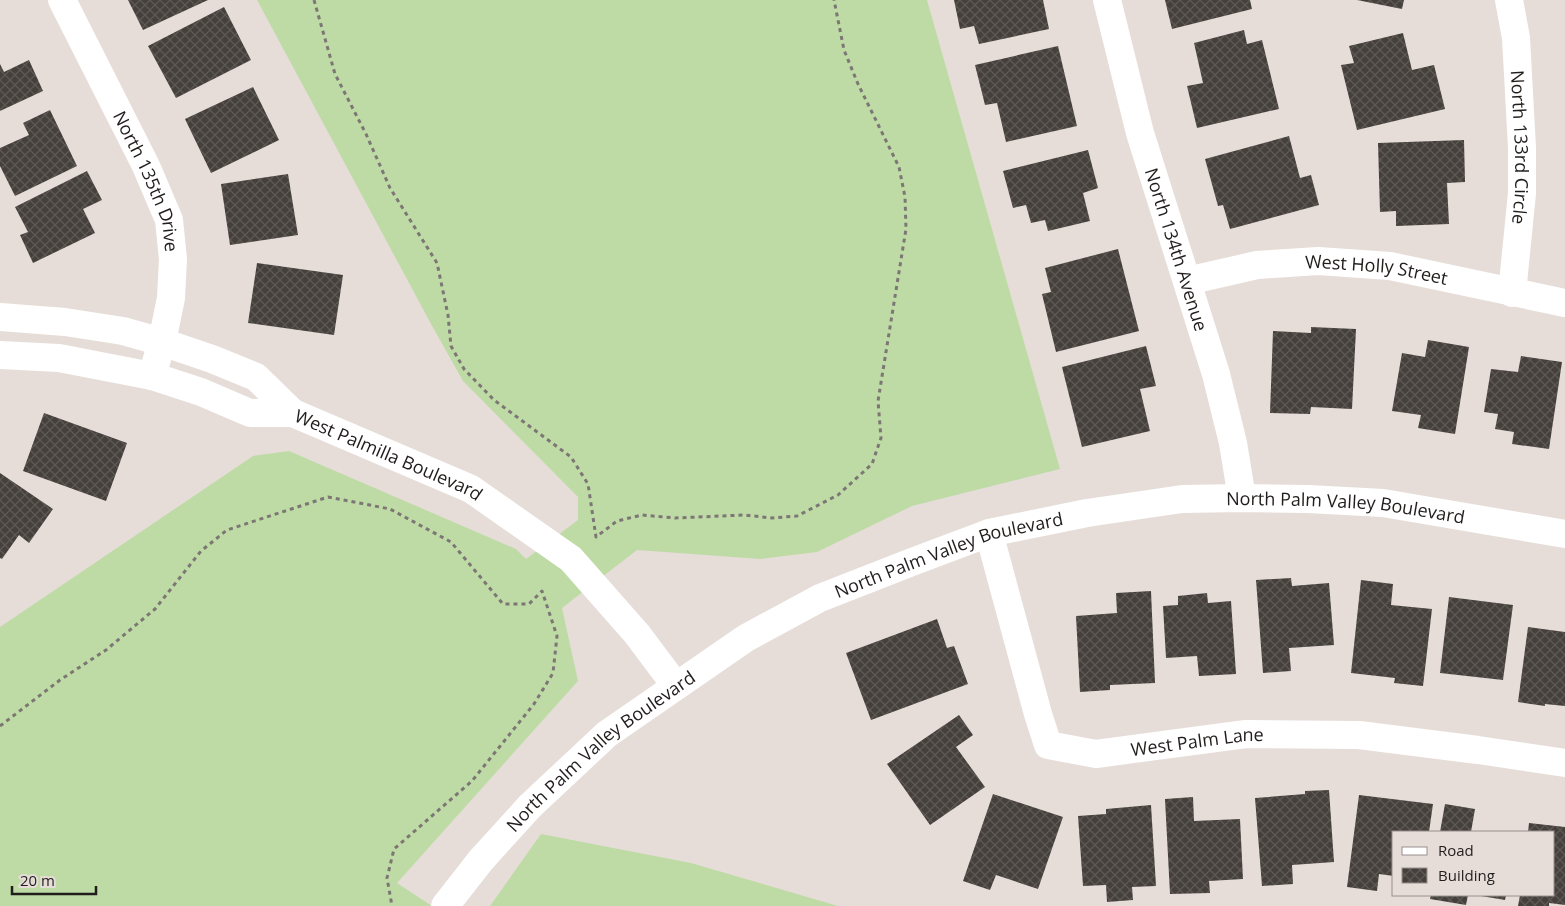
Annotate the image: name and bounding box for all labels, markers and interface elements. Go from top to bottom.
street label: North 133rd Circle [1506,69,1534,225]
street label: North 135th Drive [108,107,184,253]
street label: North 134th Avenue [1140,165,1214,334]
street label: West Holly Street [1304,249,1450,290]
street label: West Palmilla Boulevard [291,403,488,506]
street label: North Palm Valley Boulevard [1226,486,1467,529]
street label: North Palm Valley Boulevard [831,506,1065,603]
street label: North Palm Valley Boulevard [501,665,700,836]
street label: West Palm Lane [1129,722,1264,761]
legend [1392,831,1555,896]
text: Road [1438,840,1474,860]
scale bar [12,864,96,896]
text: Building [1438,865,1495,885]
text: 20 m [20,870,55,890]

